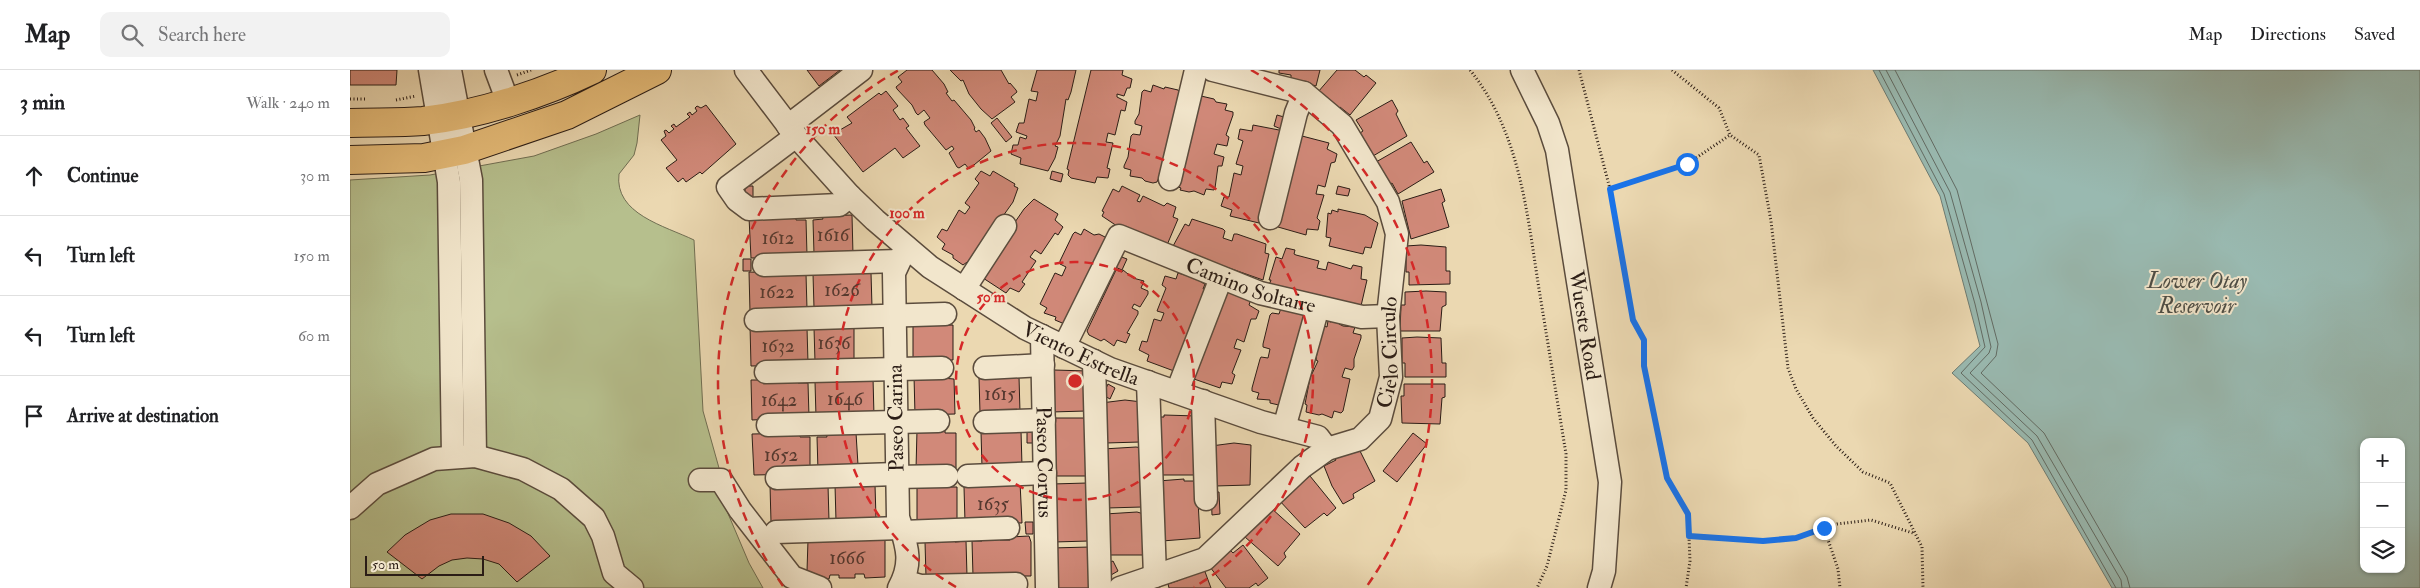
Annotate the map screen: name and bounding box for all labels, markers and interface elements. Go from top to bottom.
search box [100,12,450,57]
text: Map [25,19,70,50]
icon: search [118,21,146,49]
text: Search here [158,23,246,47]
text: Map [2189,23,2222,46]
text: Directions [2250,23,2326,46]
text: Saved [2354,23,2395,46]
text: 3 min [20,89,65,116]
text: Walk · 240 m [246,93,330,113]
text: 150 m [806,120,840,139]
route start [1676,153,1699,176]
icon: ahead [20,162,48,190]
text: Continue [67,164,138,188]
text: 30 m [300,166,330,186]
text: 100 m [889,204,925,223]
house number: 1616 [817,223,851,247]
house number: 1612 [762,226,794,250]
icon: left [20,242,48,270]
text: Turn left [67,244,135,268]
text: 150 m [293,246,330,266]
street label: Camino Soltaire [1182,251,1319,319]
water label: Lower Otay Reservoir [2146,267,2248,320]
street label: Wueste Road [1563,268,1607,383]
house number: 1626 [824,278,861,302]
house number: 1622 [759,280,795,304]
text: 50 m [977,288,1006,307]
street label: Cielo Circulo [1370,295,1405,411]
street label: Viento Estrella [1018,315,1143,392]
icon: left [20,322,48,350]
text: Turn left [67,324,135,348]
text: 60 m [298,326,330,346]
house number: 1636 [817,331,852,355]
house number: 1632 [761,334,795,358]
street label: Paseo Carina [882,364,910,472]
centre of rings [1066,372,1084,390]
house number: 1615 [984,382,1016,406]
house number: 1646 [827,387,864,411]
house number: 1642 [761,388,797,412]
icon: arrive [20,402,48,430]
text: Arrive at destination [67,404,219,428]
street label: Paseo Corvus [1030,406,1059,518]
map controls [2360,438,2405,573]
button: + [2360,438,2405,483]
house number: 1652 [764,443,798,467]
button: − [2360,483,2405,528]
house number: 1635 [977,492,1010,516]
route end [1813,517,1836,540]
button: layers [2360,528,2405,573]
house number: 1666 [829,546,866,570]
scale bar [365,553,484,576]
text: 50 m [372,556,399,573]

